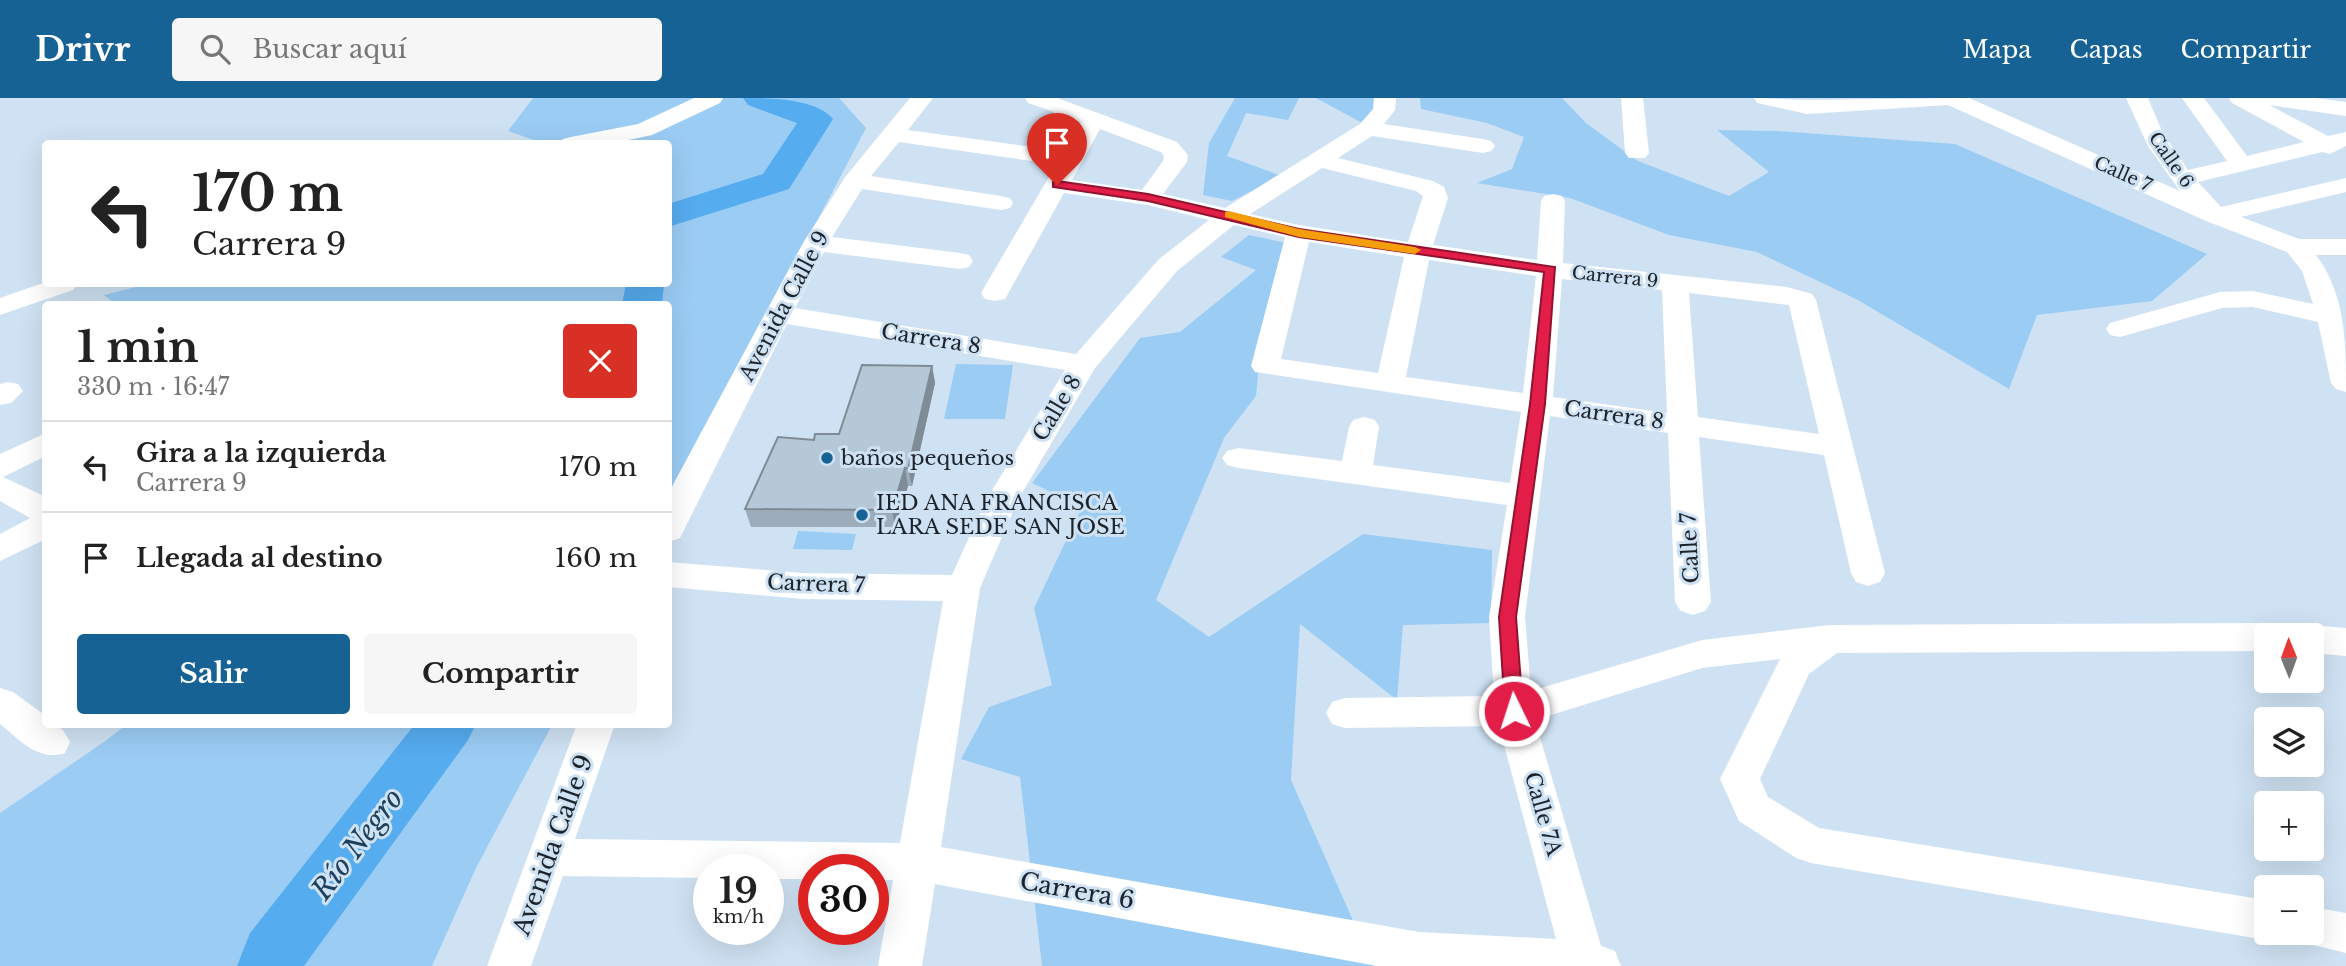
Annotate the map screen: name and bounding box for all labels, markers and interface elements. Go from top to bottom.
search box [172,18,662,81]
text: Drivr [35,29,130,70]
icon: search [196,30,234,68]
text: Buscar aquí [252,33,407,65]
text: Mapa [1962,35,2032,64]
text: Capas [2070,35,2143,64]
text: Compartir [2181,35,2311,64]
pin [1027,113,1087,185]
icon: arrive [1038,124,1076,162]
street label: Calle 6 [2144,128,2198,192]
street label: Calle 7 [2091,152,2156,197]
text: 170 m [192,163,343,224]
icon: left [77,168,168,259]
text: Carrera 9 [192,224,346,264]
street label: Avenida Calle 9 [733,226,835,386]
street label: Carrera 9 [1571,262,1659,292]
street label: Carrera 8 [879,318,983,360]
text: 1 min [77,321,199,373]
button: close [563,324,637,398]
street label: Calle 8 [1027,370,1087,446]
text: 330 m · 16:47 [77,373,229,401]
street label: Carrera 8 [1562,395,1666,435]
text: Gira a la izquierda [136,437,386,469]
place label: baños pequeños [840,445,1014,471]
icon: left [77,448,115,486]
marker: baños pequeños [819,450,835,466]
text: 170 m [558,451,637,483]
text: Carrera 9 [136,469,247,497]
place label: IED ANA FRANCISCA LARA SEDE SAN JOSE [876,490,1125,540]
marker: IED ANA FRANCISCA LARA SEDE SAN JOSE [854,507,870,523]
street label: Calle 7 [1675,512,1705,584]
icon: arrive [77,539,115,577]
text: Llegada al destino [136,542,383,574]
text: 160 m [555,542,637,574]
street label: Carrera 7 [766,569,866,599]
north arrow [2254,623,2324,693]
map controls [2254,623,2324,945]
button: Salir [77,634,350,714]
button: Compartir [364,634,637,714]
position arrow [1477,674,1551,748]
button: layers [2254,707,2324,777]
street label: Avenida Calle 9 [506,751,599,940]
street label: Calle 7A [1519,769,1568,860]
water label: Río Negro [304,782,411,908]
button: + [2254,791,2324,861]
speed limit sign: 30 [798,854,889,945]
street label: Carrera 6 [1018,866,1137,915]
text: 19 [719,869,758,912]
button: − [2254,875,2324,945]
text: km/h [713,906,764,928]

